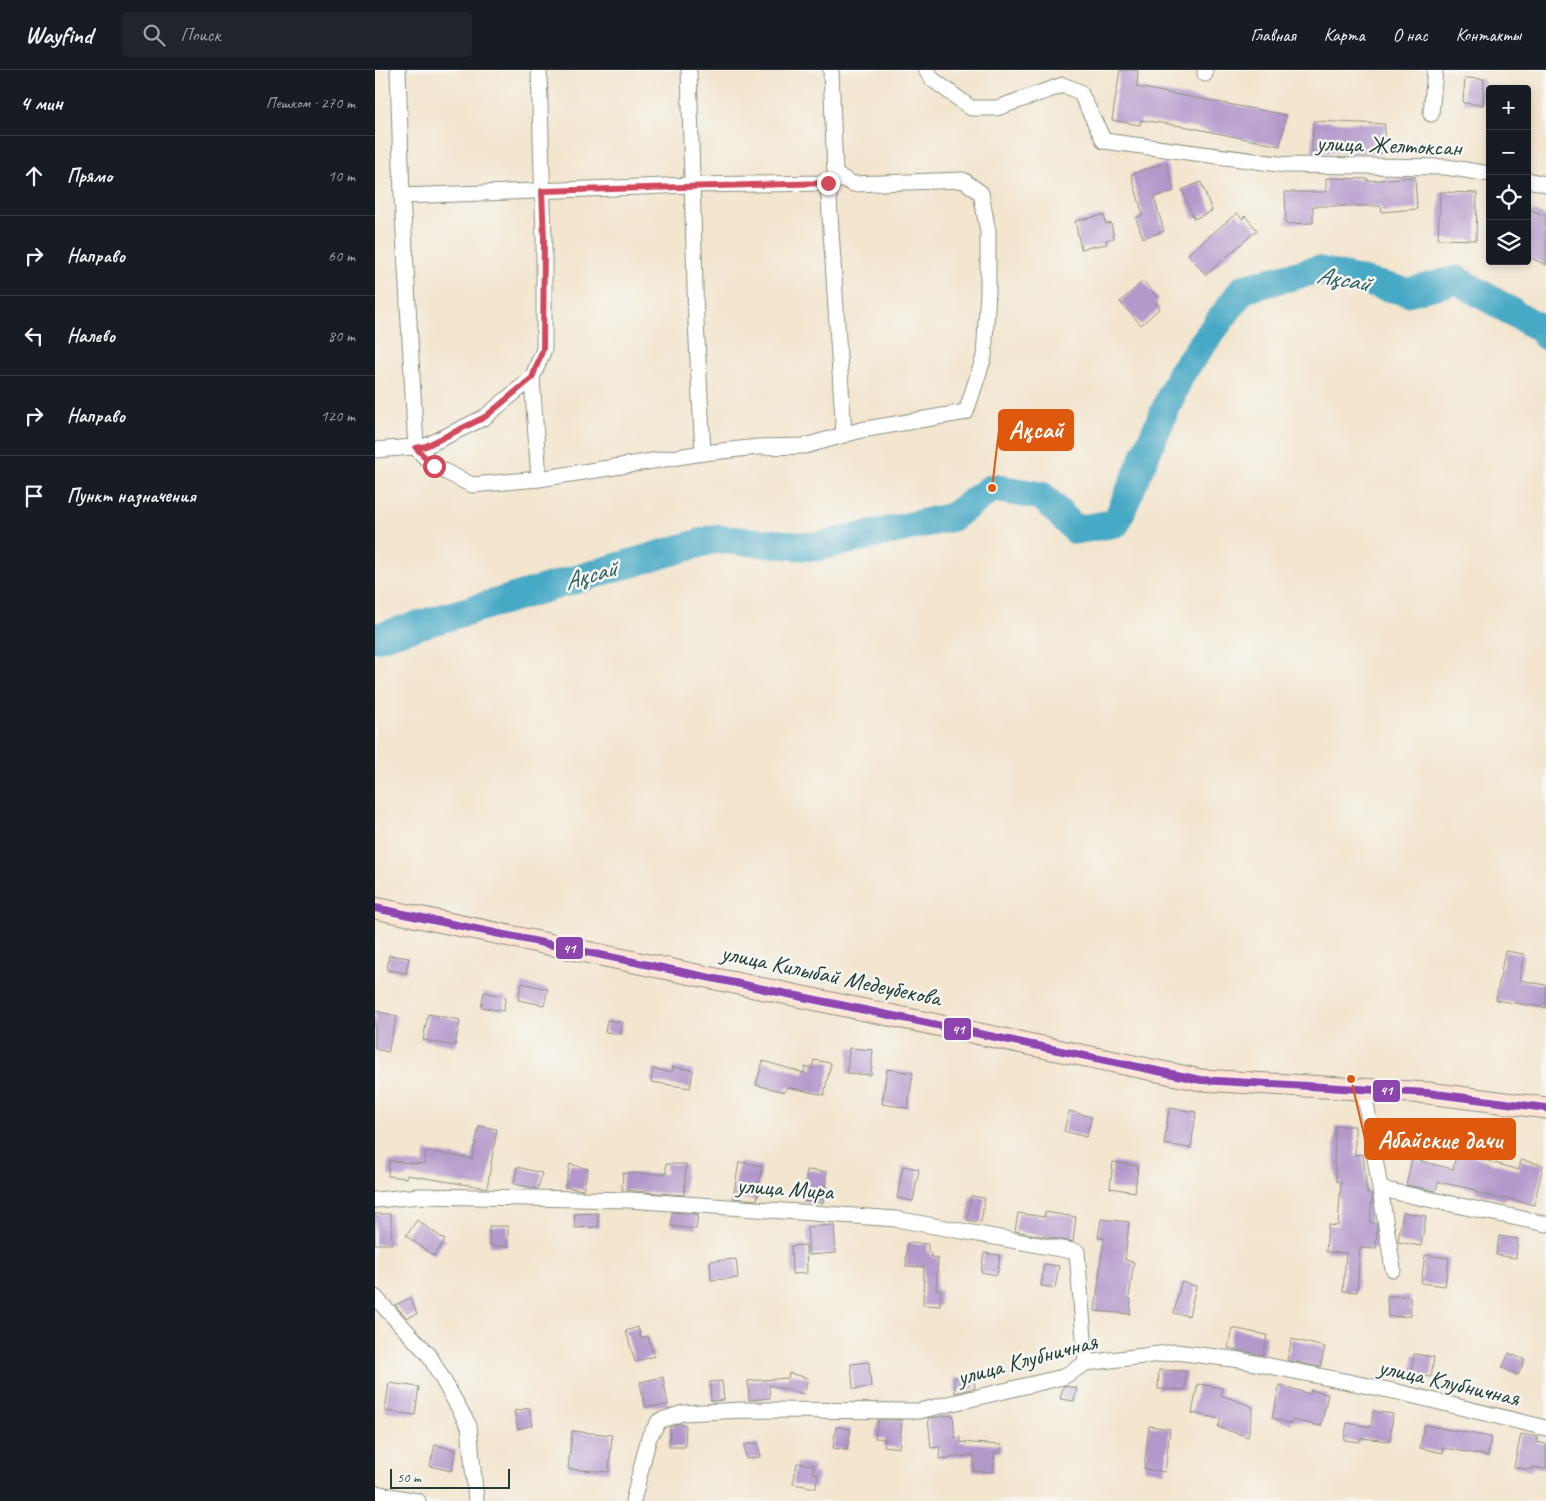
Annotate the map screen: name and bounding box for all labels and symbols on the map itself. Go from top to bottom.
street label: улица Желтоксан [1314,127,1464,163]
route end [817,172,840,195]
water label: Ақсай [1314,259,1376,300]
callout: Ақсай [999,410,1073,450]
text: Ақсай [1009,414,1066,446]
route start [423,455,446,478]
water label: Ақсай [560,551,624,598]
line badge: 41 [555,936,584,960]
street label: улица Килыбай Медеубекова [716,937,946,1013]
text: 41 [563,940,577,957]
line badge: 41 [943,1017,972,1041]
text: 41 [952,1021,966,1038]
line badge: 41 [1372,1079,1401,1103]
text: 41 [1380,1082,1394,1099]
callout: Абайские дачи [1365,1119,1515,1159]
text: Абайские дачи [1378,1124,1504,1156]
street label: улица Мира [734,1170,836,1206]
street label: улица Клубничная [952,1326,1101,1393]
street label: улица Клубничная [1374,1351,1524,1413]
scale bar [390,1466,510,1489]

